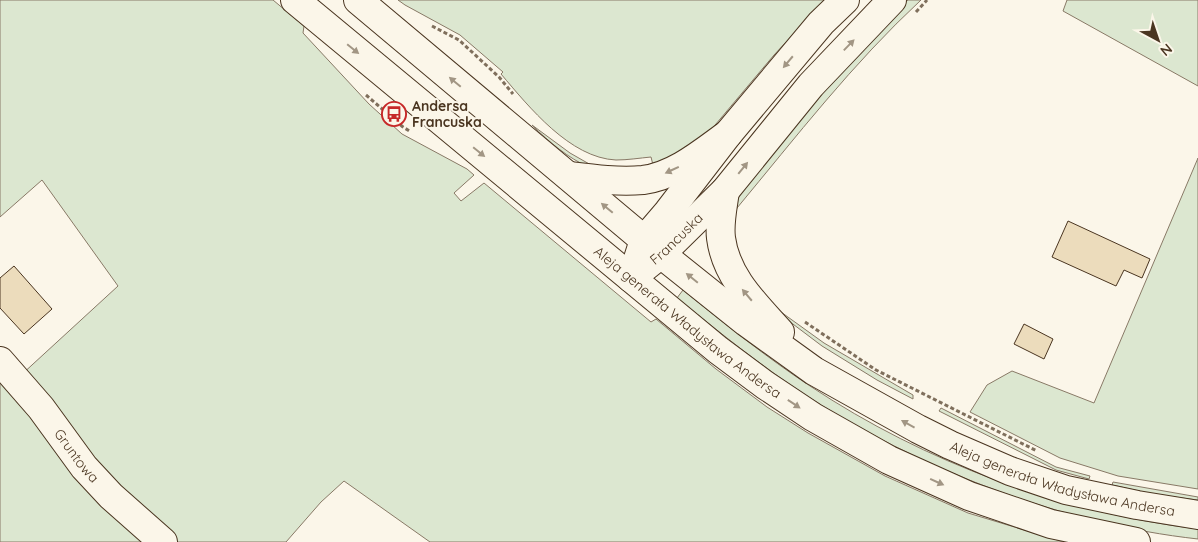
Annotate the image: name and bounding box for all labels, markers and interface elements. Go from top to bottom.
north arrow [1133,15,1183,65]
one-way arrow [843,39,855,51]
text: N [1157,40,1176,60]
one-way arrow [347,43,360,54]
one-way arrow [783,55,794,68]
one-way arrow [449,76,462,87]
place label: Andersa Francuska [412,97,482,131]
bus stop icon: Andersa Francuska [381,101,407,127]
one-way arrow [472,147,485,158]
one-way arrow [738,162,749,175]
one-way arrow [665,166,679,174]
one-way arrow [601,203,614,214]
street label: Francuska [646,209,707,269]
street label: Aleja generała Władysława Andersa [590,242,785,402]
one-way arrow [685,273,698,284]
one-way arrow [742,289,753,302]
one-way arrow [787,400,801,409]
one-way arrow [901,419,915,428]
street label: Gruntowa [50,425,103,487]
street label: Aleja generała Władysława Andersa [947,437,1176,520]
one-way arrow [930,478,944,486]

